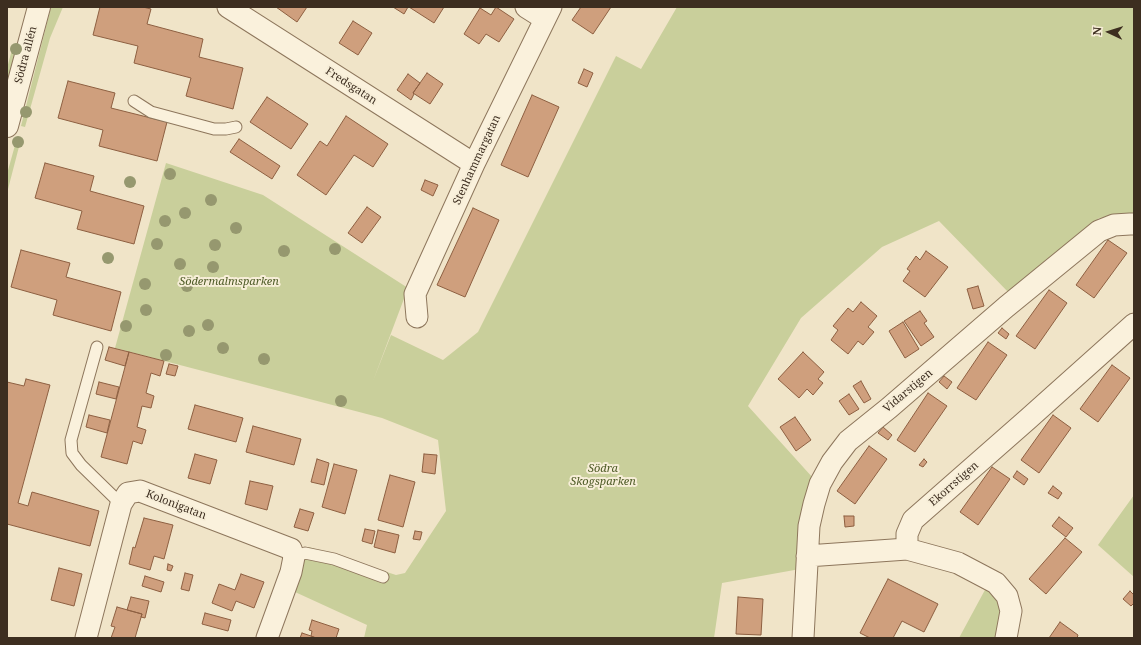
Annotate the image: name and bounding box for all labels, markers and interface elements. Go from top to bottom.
north arrow [1089,12,1129,52]
street label: Södra allén [12,25,40,85]
text: N [1089,26,1104,36]
street label: Fredsgatan [323,65,379,107]
street label: Stenhammargatan [450,113,504,207]
park label: Södermalmsparken [179,275,279,289]
street label: Vidarstigen [881,367,935,415]
street label: Ekorrstigen [927,459,981,509]
park label: Södra Skogsparken [570,462,636,488]
street label: Kolonigatan [144,487,208,523]

